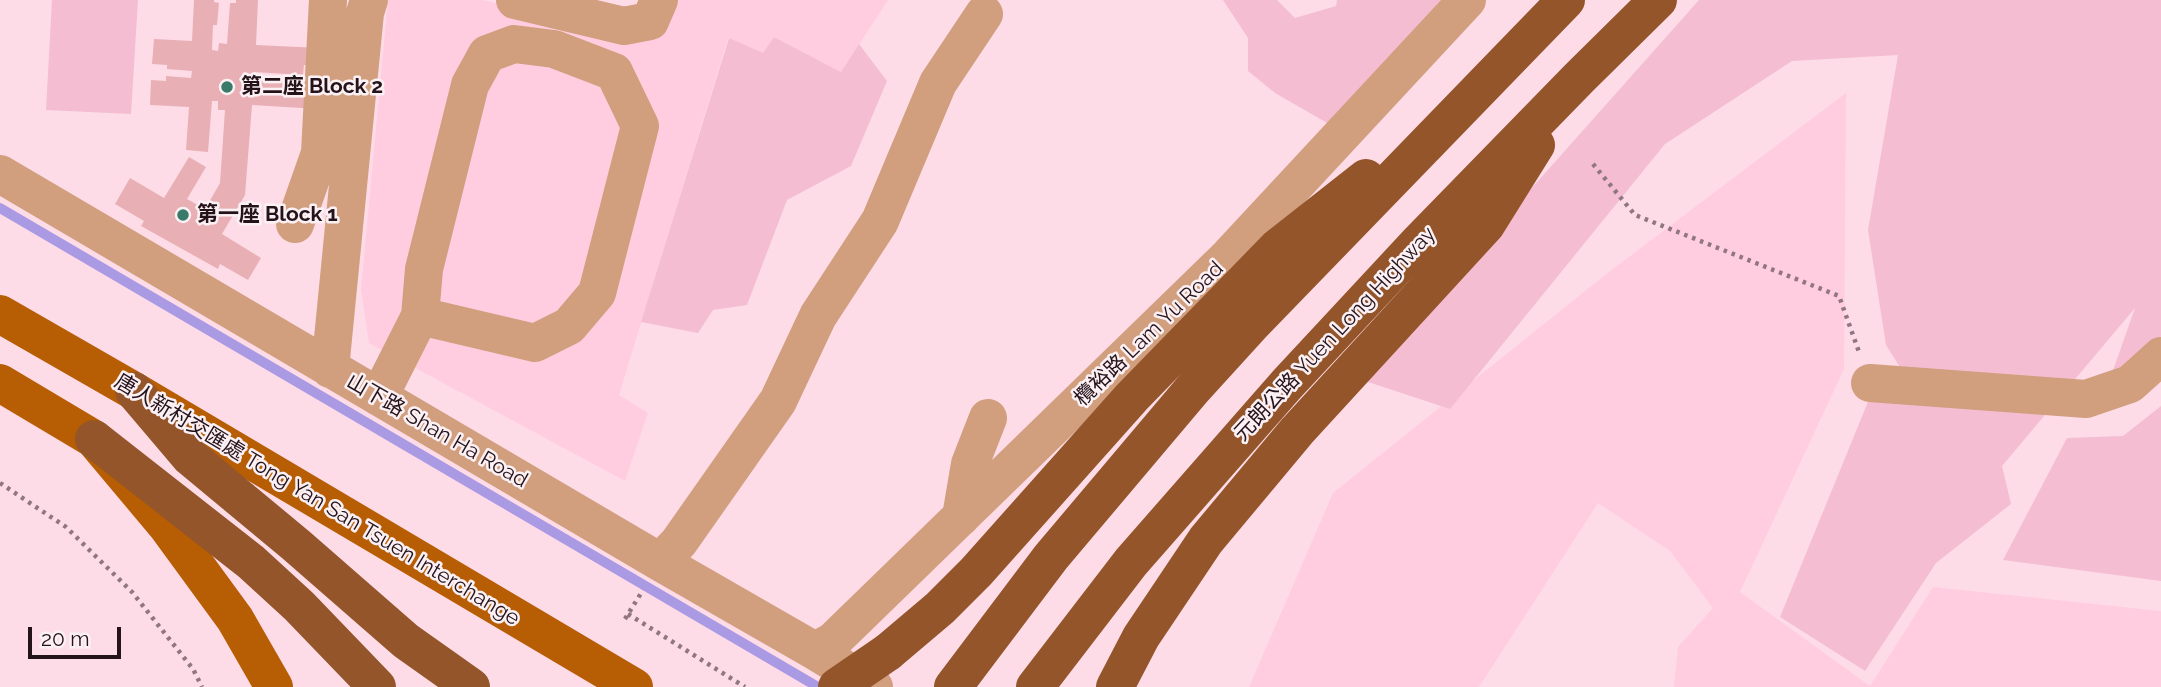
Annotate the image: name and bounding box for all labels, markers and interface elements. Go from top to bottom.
place label: 第二座 Block 2 [241,74,383,100]
marker: 第二座 Block 2 [219,79,235,95]
place label: 第一座 Block 1 [197,202,338,228]
marker: 第一座 Block 1 [175,207,191,223]
street label: 元朗公路 Yuen Long Highway [1229,222,1441,446]
street label: 欖裕路 Lam Yu Road [1069,256,1229,412]
street label: 唐人新村交匯處 Tong Yan San Tsuen Interchange [110,369,524,631]
street label: 山下路 Shan Ha Road [342,369,532,493]
scale bar [32,614,124,658]
text: 20 m [41,626,89,651]

